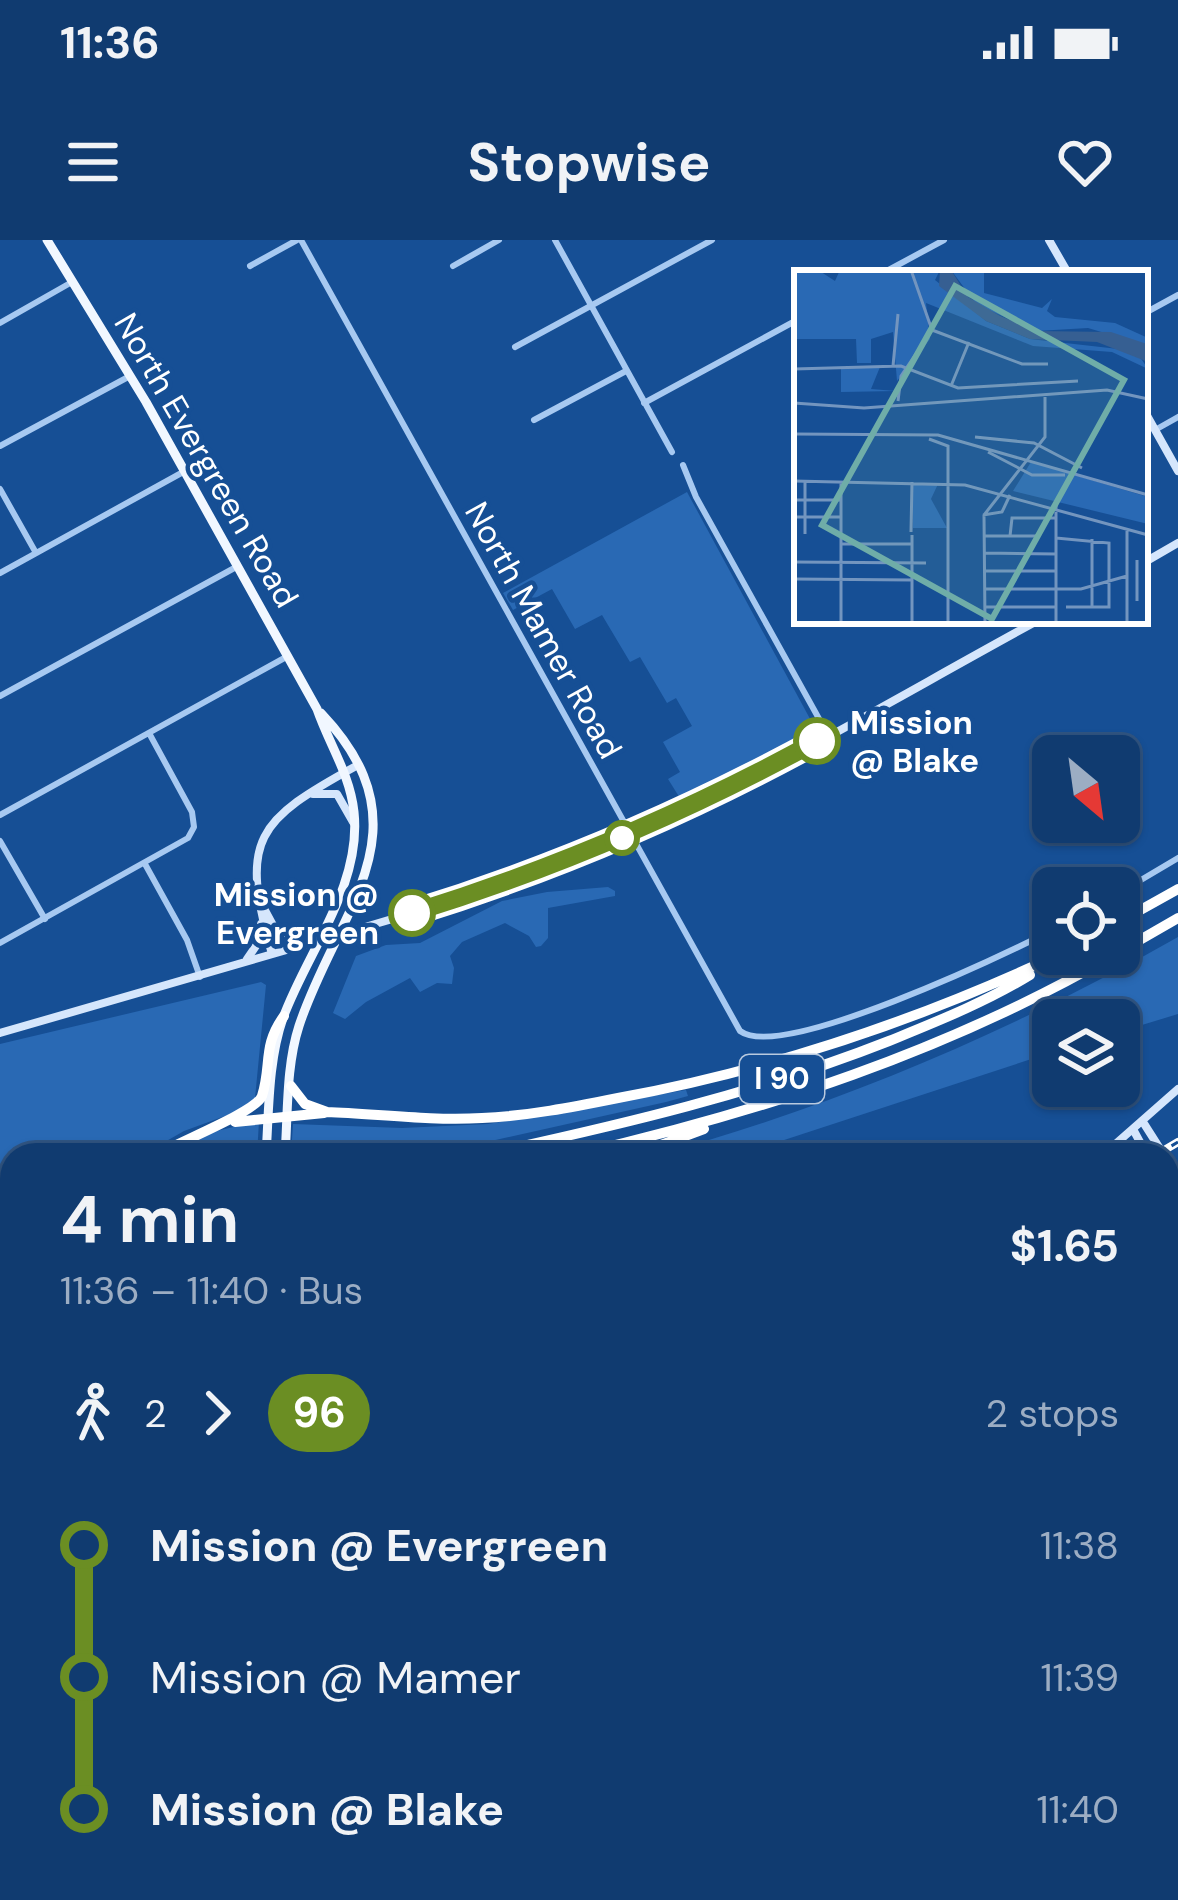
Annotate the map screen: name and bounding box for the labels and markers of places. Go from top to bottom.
place label: Mission @ Blake [850,701,979,782]
marker: Mission @ Blake [795,719,839,763]
unlabelled marker [606,822,638,854]
place label: Mission @ Evergreen [214,873,379,954]
marker: Mission @ Evergreen [390,891,434,935]

